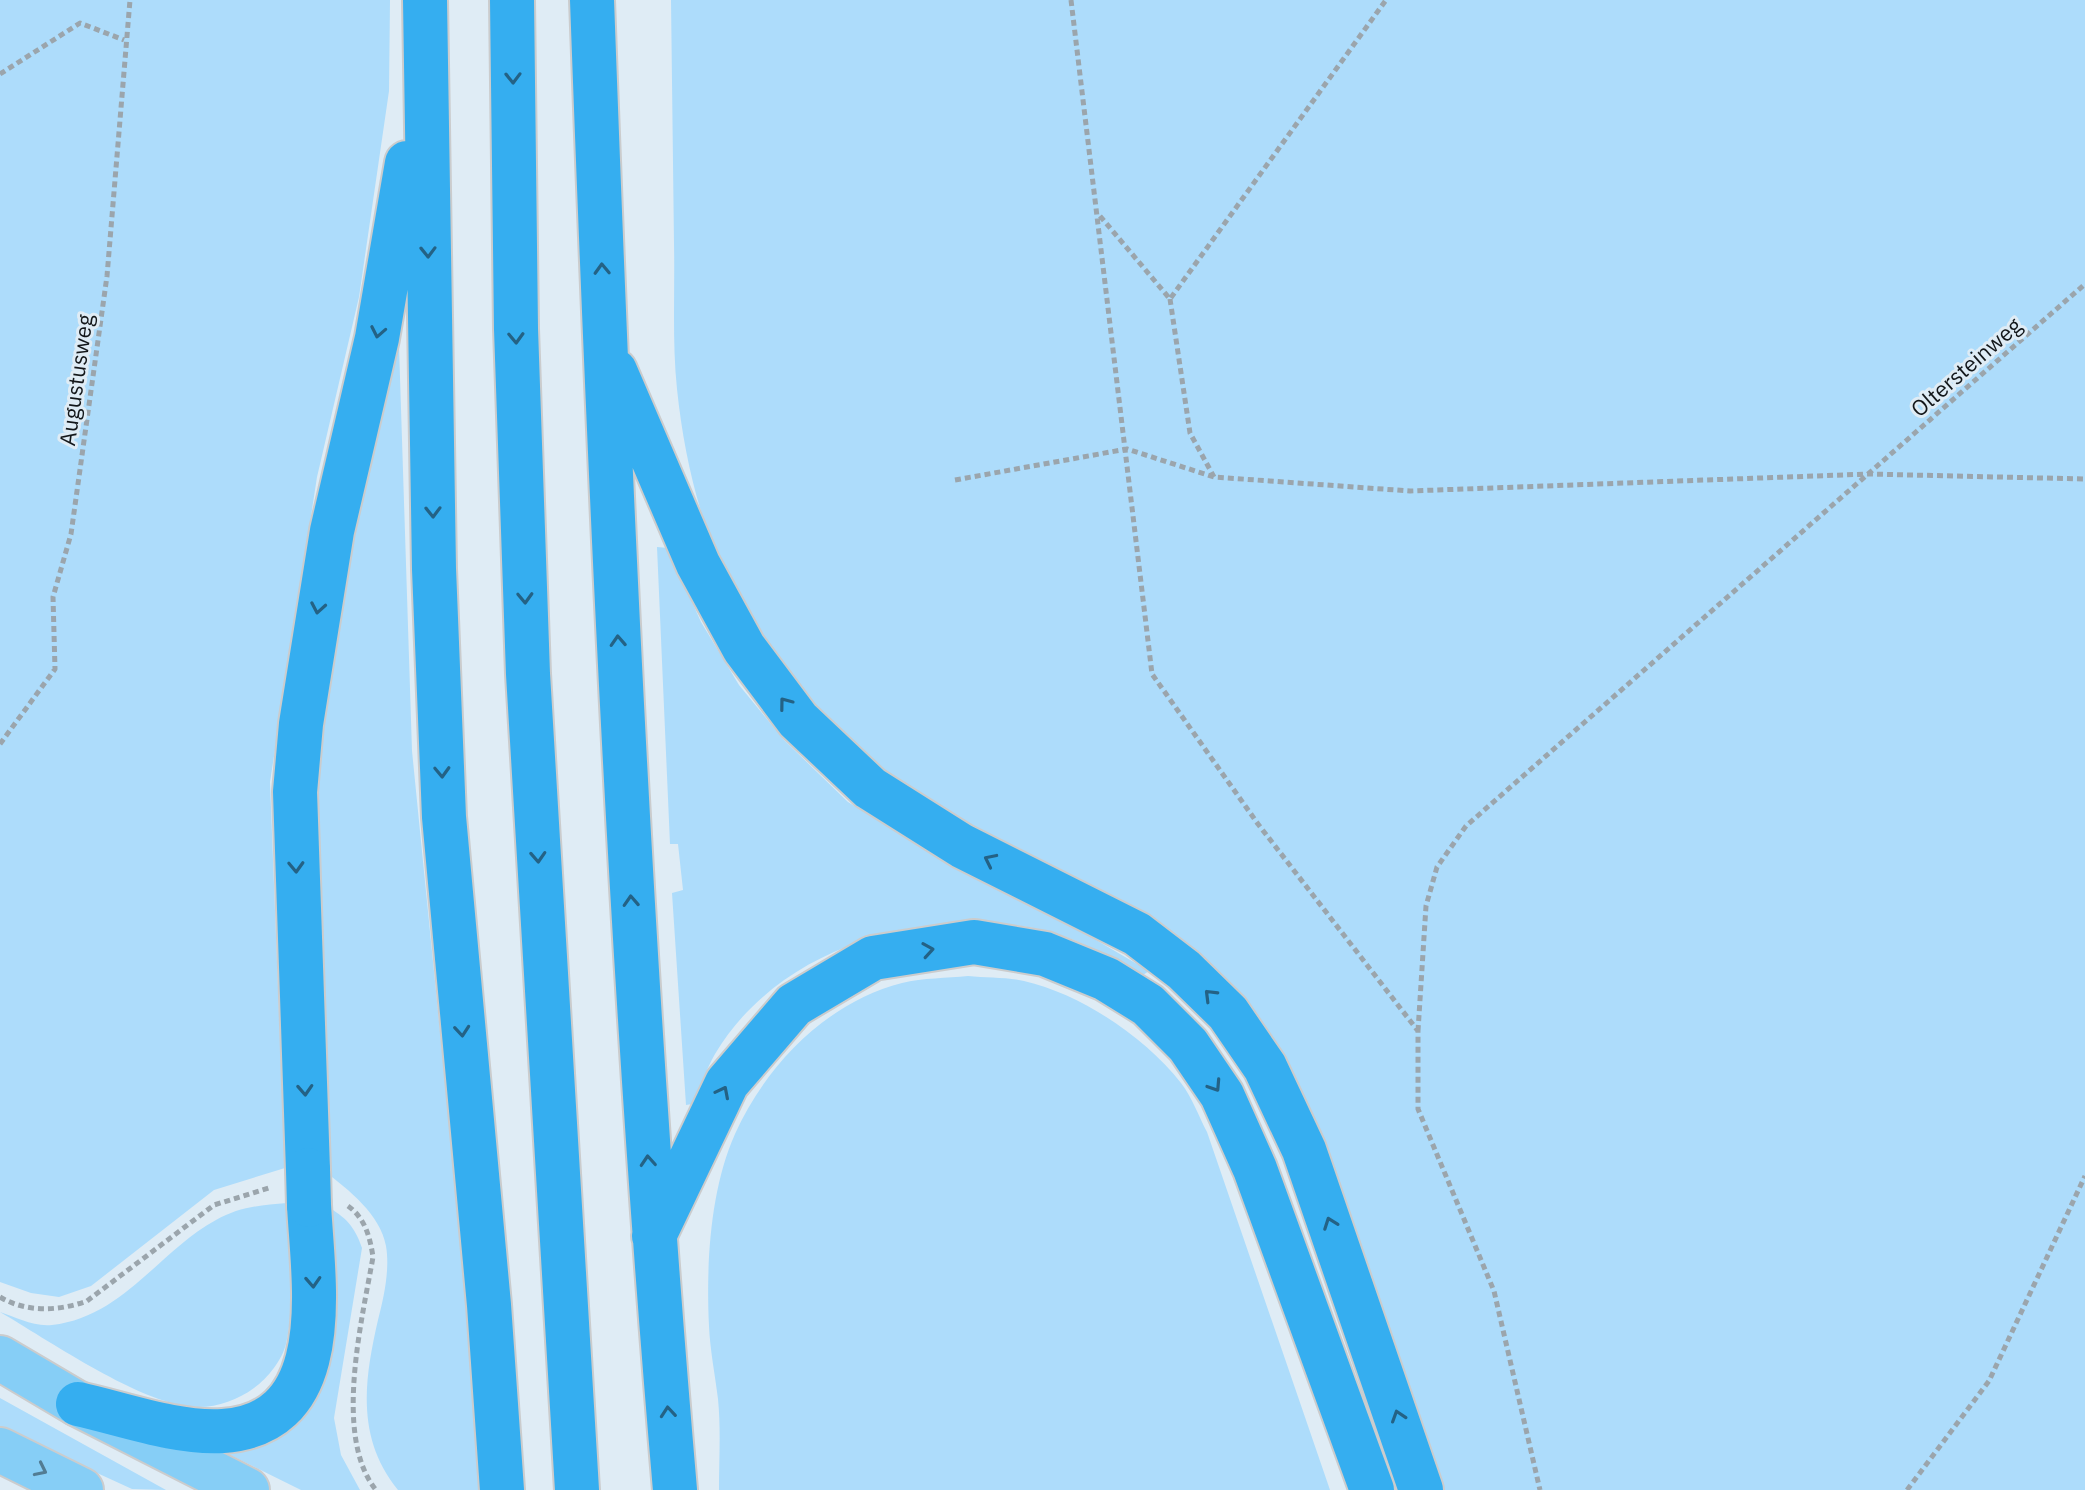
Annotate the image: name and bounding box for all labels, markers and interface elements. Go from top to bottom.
one-way arrow [504,72,522,85]
one-way arrow [419,246,437,259]
one-way arrow [593,262,610,275]
street label: Oltersteinweg [1904,310,2028,423]
street label: Augustusweg [52,312,99,448]
one-way arrow [370,325,387,339]
one-way arrow [508,332,525,345]
one-way arrow [424,506,442,519]
one-way arrow [517,592,534,605]
one-way arrow [311,601,328,615]
one-way arrow [609,634,626,647]
one-way arrow [781,697,795,712]
one-way arrow [434,766,451,779]
one-way arrow [529,851,546,864]
one-way arrow [984,854,998,870]
one-way arrow [288,861,305,873]
one-way arrow [623,894,640,907]
one-way arrow [921,942,934,959]
one-way arrow [1205,990,1219,1004]
one-way arrow [453,1025,470,1038]
one-way arrow [1206,1077,1221,1091]
one-way arrow [296,1084,313,1097]
one-way arrow [713,1086,728,1101]
one-way arrow [640,1154,657,1167]
one-way arrow [1323,1217,1339,1231]
one-way arrow [305,1276,322,1289]
one-way arrow [660,1405,677,1418]
one-way arrow [1391,1409,1407,1423]
one-way arrow [32,1460,47,1476]

